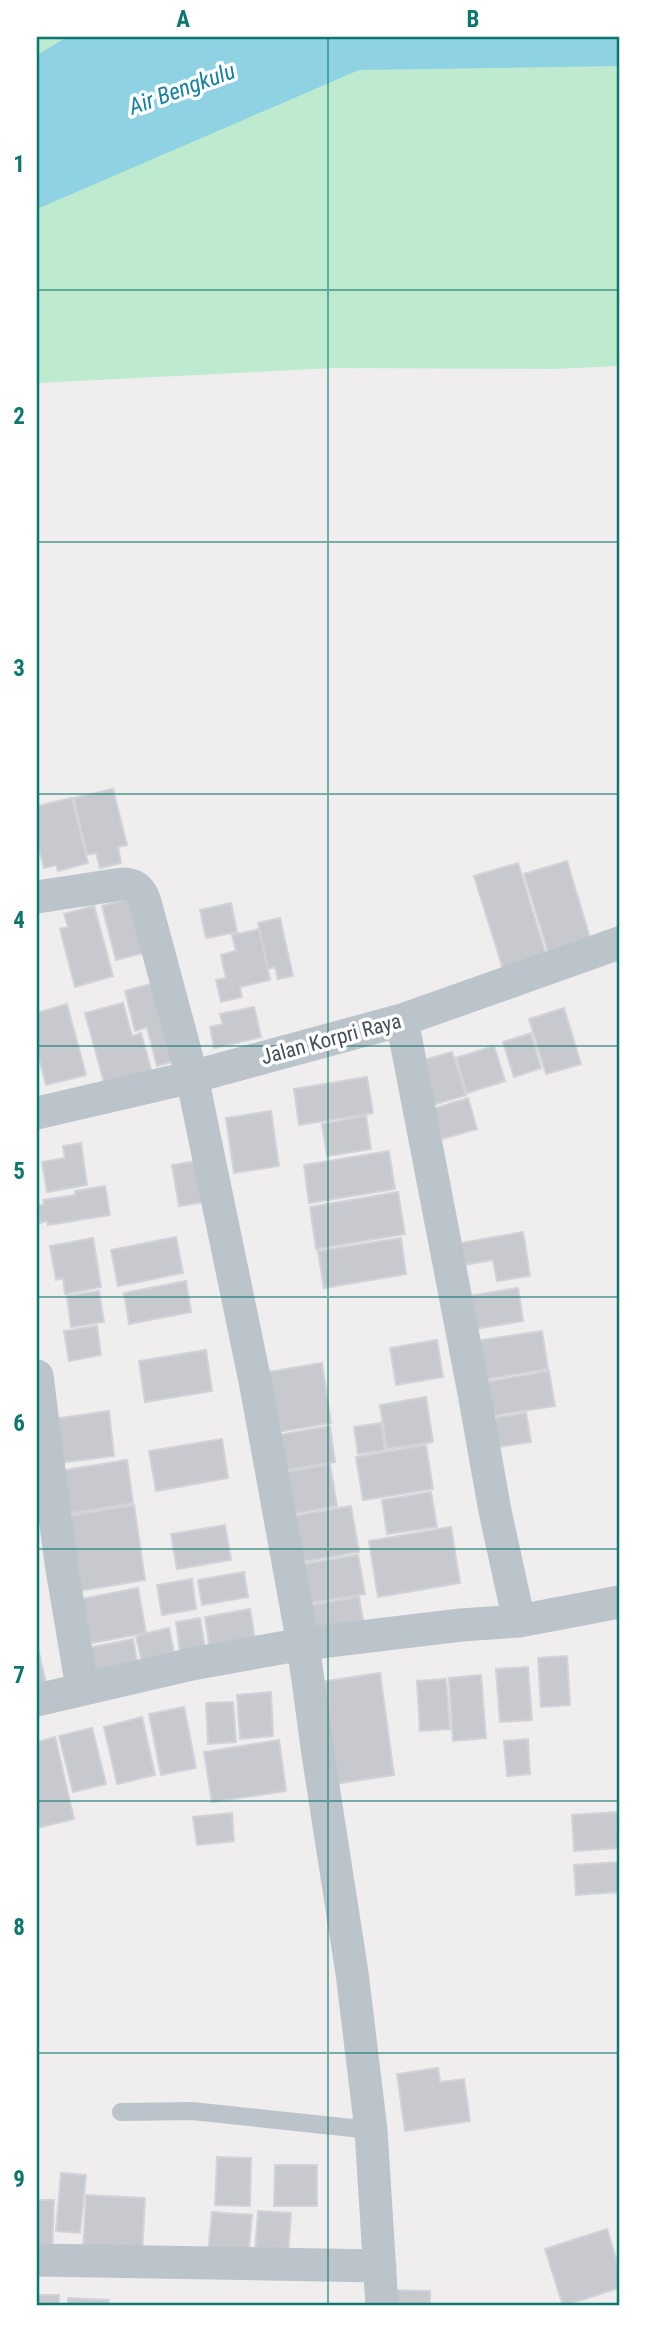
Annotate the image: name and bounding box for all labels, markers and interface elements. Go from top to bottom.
text: A [176,6,190,33]
text: B [467,6,479,33]
water label: Air Bengkulu [124,57,239,121]
text: 1 [13,151,25,178]
text: 2 [13,403,25,430]
text: 3 [13,655,25,682]
text: 4 [13,907,25,934]
street label: Jalan Korpri Raya [258,1009,404,1069]
text: 5 [13,1158,25,1185]
text: 6 [13,1410,25,1437]
text: 7 [13,1662,25,1689]
text: 8 [13,1914,25,1941]
text: 9 [13,2166,25,2193]

